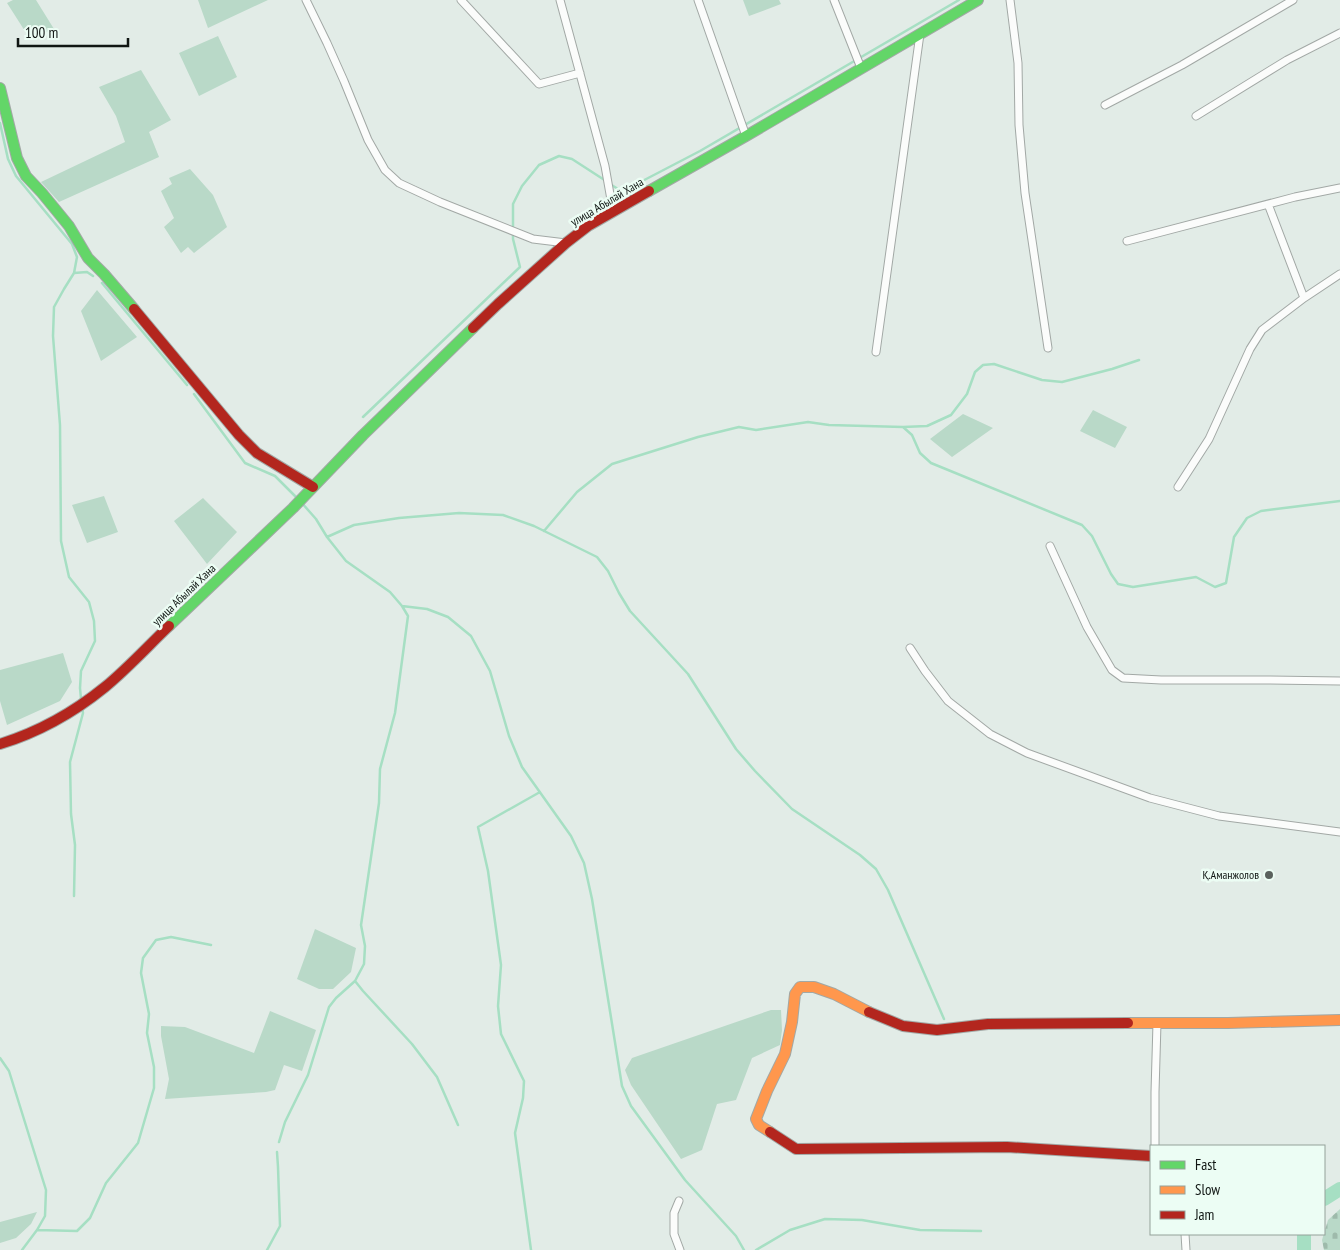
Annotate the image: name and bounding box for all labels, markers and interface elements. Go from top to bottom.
scale bar [18,15,128,47]
text: 100 m [25,23,58,42]
street label: улица Абылай Хана [568,174,646,229]
street label: улица Абылай Хана [149,561,219,629]
place label: Қ.Аманжолов [1202,867,1259,882]
marker: Қ.Аманжолов [1263,869,1275,881]
legend [1150,1145,1325,1235]
text: Fast [1195,1155,1216,1174]
text: Slow [1195,1180,1220,1199]
text: Jam [1194,1205,1214,1224]

